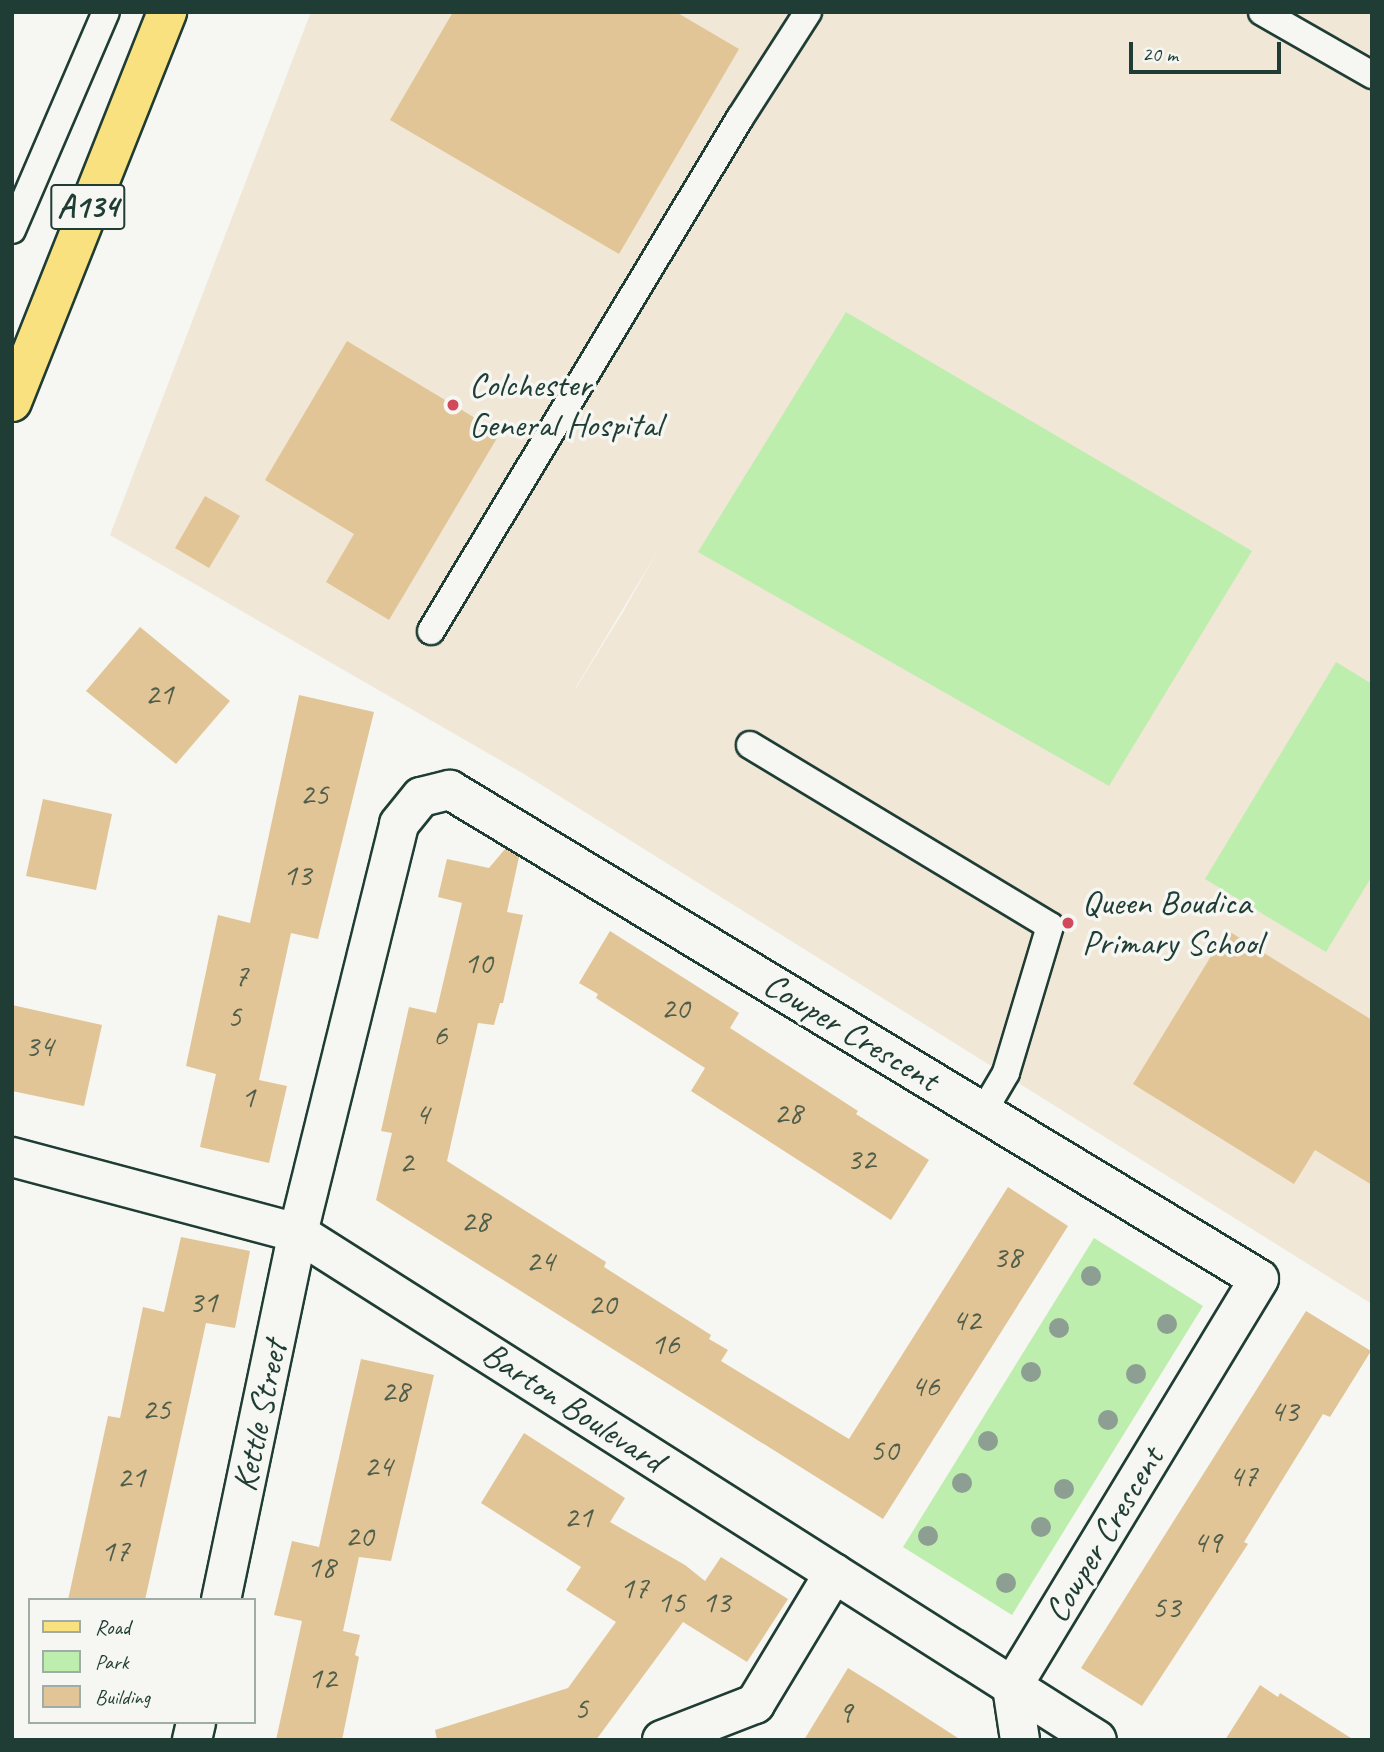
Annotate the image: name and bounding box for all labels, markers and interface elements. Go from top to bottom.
scale bar [1132,28,1284,72]
text: 20 m [1142,41,1178,67]
road number: A134 [50,178,126,236]
place label: Colchester General Hospital [469,364,661,446]
marker: Colchester General Hospital [443,395,463,415]
house number: 21 [145,675,173,713]
house number: 25 [300,775,328,813]
house number: 13 [283,856,311,894]
place label: Queen Boudica Primary School [1082,882,1261,964]
marker: Queen Boudica Primary School [1060,915,1076,931]
house number: 10 [464,944,492,982]
house number: 7 [234,957,248,995]
street label: Cowper Crescent [756,963,946,1101]
house number: 20 [661,989,689,1027]
house number: 5 [227,997,241,1035]
house number: 6 [433,1016,447,1054]
house number: 34 [25,1027,53,1065]
house number: 1 [241,1078,255,1116]
house number: 28 [774,1094,802,1132]
house number: 4 [415,1095,429,1133]
house number: 32 [847,1140,875,1178]
house number: 2 [399,1143,413,1181]
house number: 28 [461,1202,489,1240]
house number: 38 [993,1238,1021,1276]
house number: 24 [526,1242,554,1280]
house number: 31 [189,1283,217,1321]
house number: 20 [588,1285,616,1323]
house number: 42 [952,1301,980,1339]
house number: 16 [651,1325,679,1363]
street label: Barton Boulevard [474,1333,672,1481]
street label: Kettle Street [224,1337,296,1495]
house number: 46 [911,1367,939,1405]
house number: 28 [381,1372,409,1410]
house number: 25 [142,1390,170,1428]
house number: 43 [1270,1392,1298,1430]
house number: 50 [870,1431,898,1469]
street label: Cowper Crescent [1035,1440,1173,1630]
house number: 24 [364,1447,392,1485]
house number: 47 [1229,1457,1257,1495]
house number: 21 [117,1458,145,1496]
house number: 21 [564,1498,592,1536]
house number: 20 [345,1517,373,1555]
house number: 49 [1193,1523,1221,1561]
house number: 17 [101,1532,129,1570]
house number: 18 [307,1548,335,1586]
house number: 17 [620,1569,648,1607]
house number: 15 [657,1583,685,1621]
house number: 13 [702,1583,730,1621]
house number: 53 [1152,1588,1180,1626]
legend [28,1598,256,1724]
text: Road [95,1614,130,1640]
text: Park [95,1649,128,1675]
house number: 12 [308,1659,336,1697]
text: Building [95,1684,150,1710]
house number: 5 [574,1689,588,1727]
house number: 9 [838,1693,852,1731]

